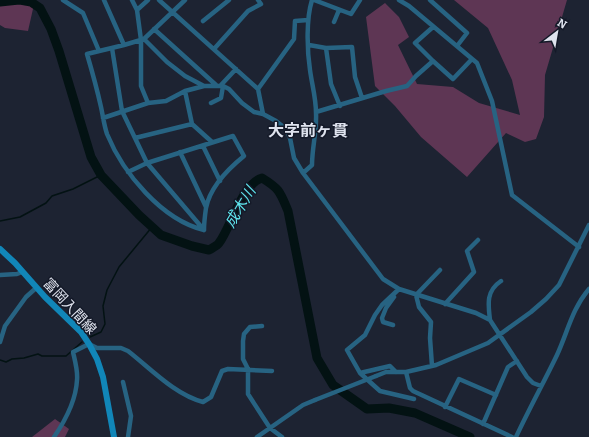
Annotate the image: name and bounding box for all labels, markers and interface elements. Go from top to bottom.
north arrow [537,12,577,52]
text: N [555,16,569,32]
district label: 大字前ヶ貫 [268,121,348,140]
water label: 成木川 [221,181,260,231]
street label: 富岡入間線 [40,275,100,338]

